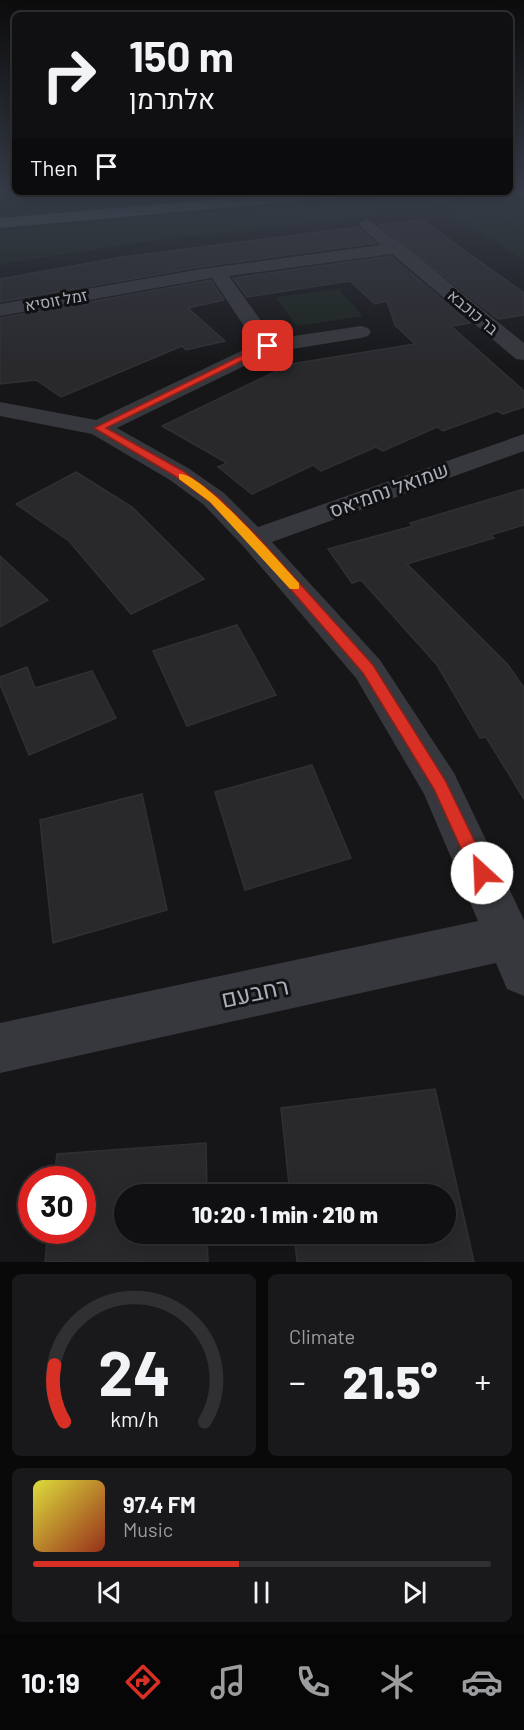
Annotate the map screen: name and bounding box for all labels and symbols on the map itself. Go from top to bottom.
street label: זמל זוסיא [23,285,89,314]
street label: בר כוכבא [444,285,503,339]
pin [242,320,293,371]
street label: שמואל נחמיאס [326,456,452,522]
position arrow [450,841,514,905]
street label: רחבעם [218,970,291,1013]
speed limit sign: 30 [18,1166,96,1244]

